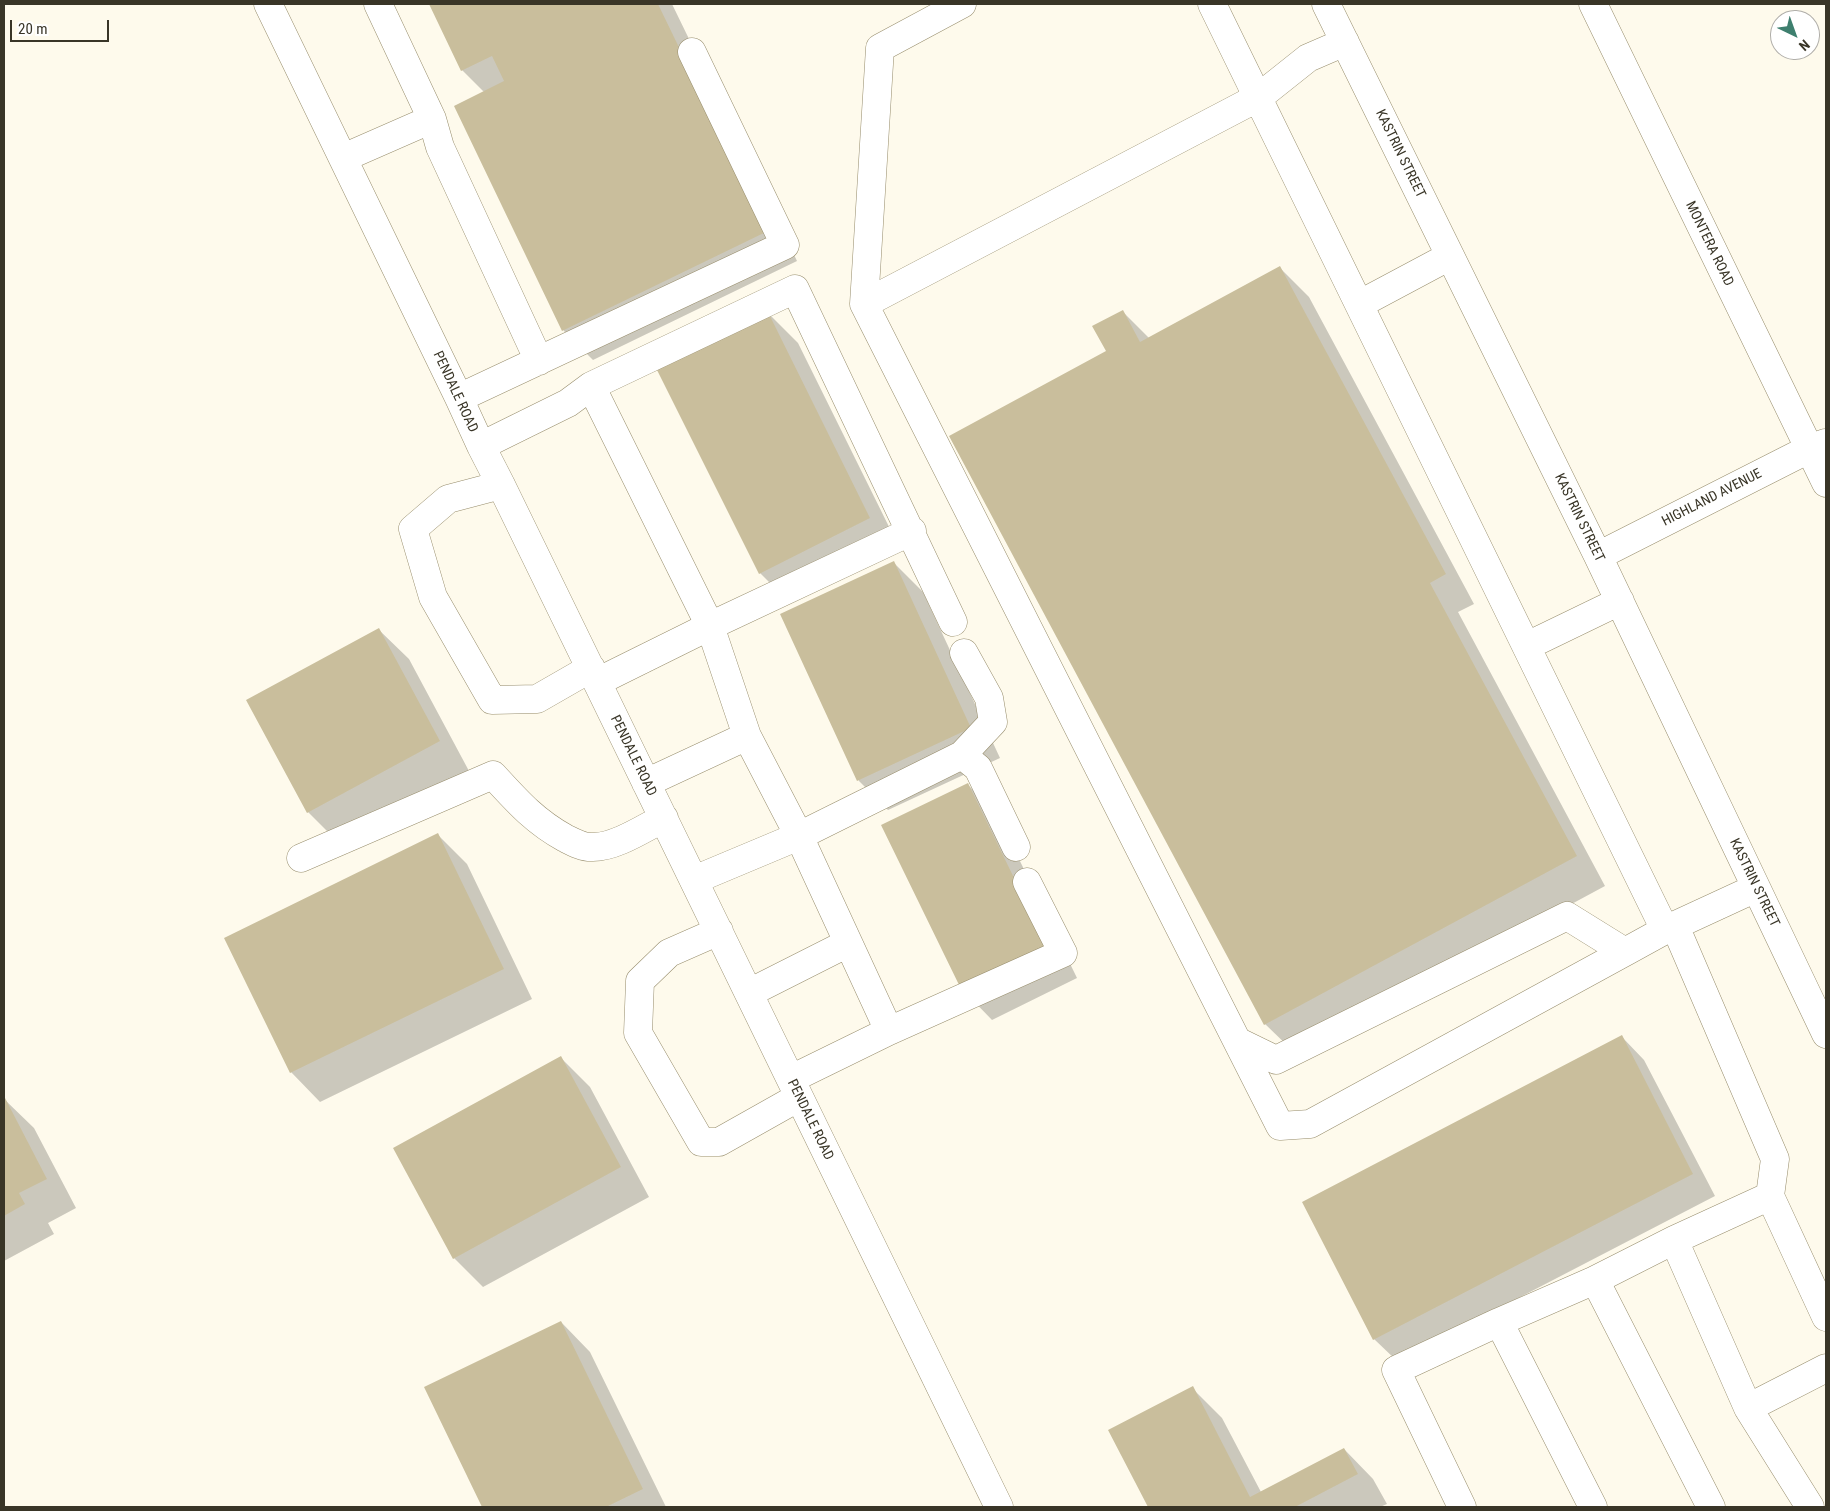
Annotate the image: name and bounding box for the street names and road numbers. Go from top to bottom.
street label: KASTRIN STREET [1371,107,1429,201]
street label: MONTERA ROAD [1681,199,1737,289]
street label: PENDALE ROAD [429,349,481,435]
street label: HIGHLAND AVENUE [1659,466,1765,530]
street label: KASTRIN STREET [1550,471,1608,565]
street label: PENDALE ROAD [606,713,660,799]
street label: KASTRIN STREET [1725,836,1783,930]
street label: PENDALE ROAD [783,1077,837,1163]

